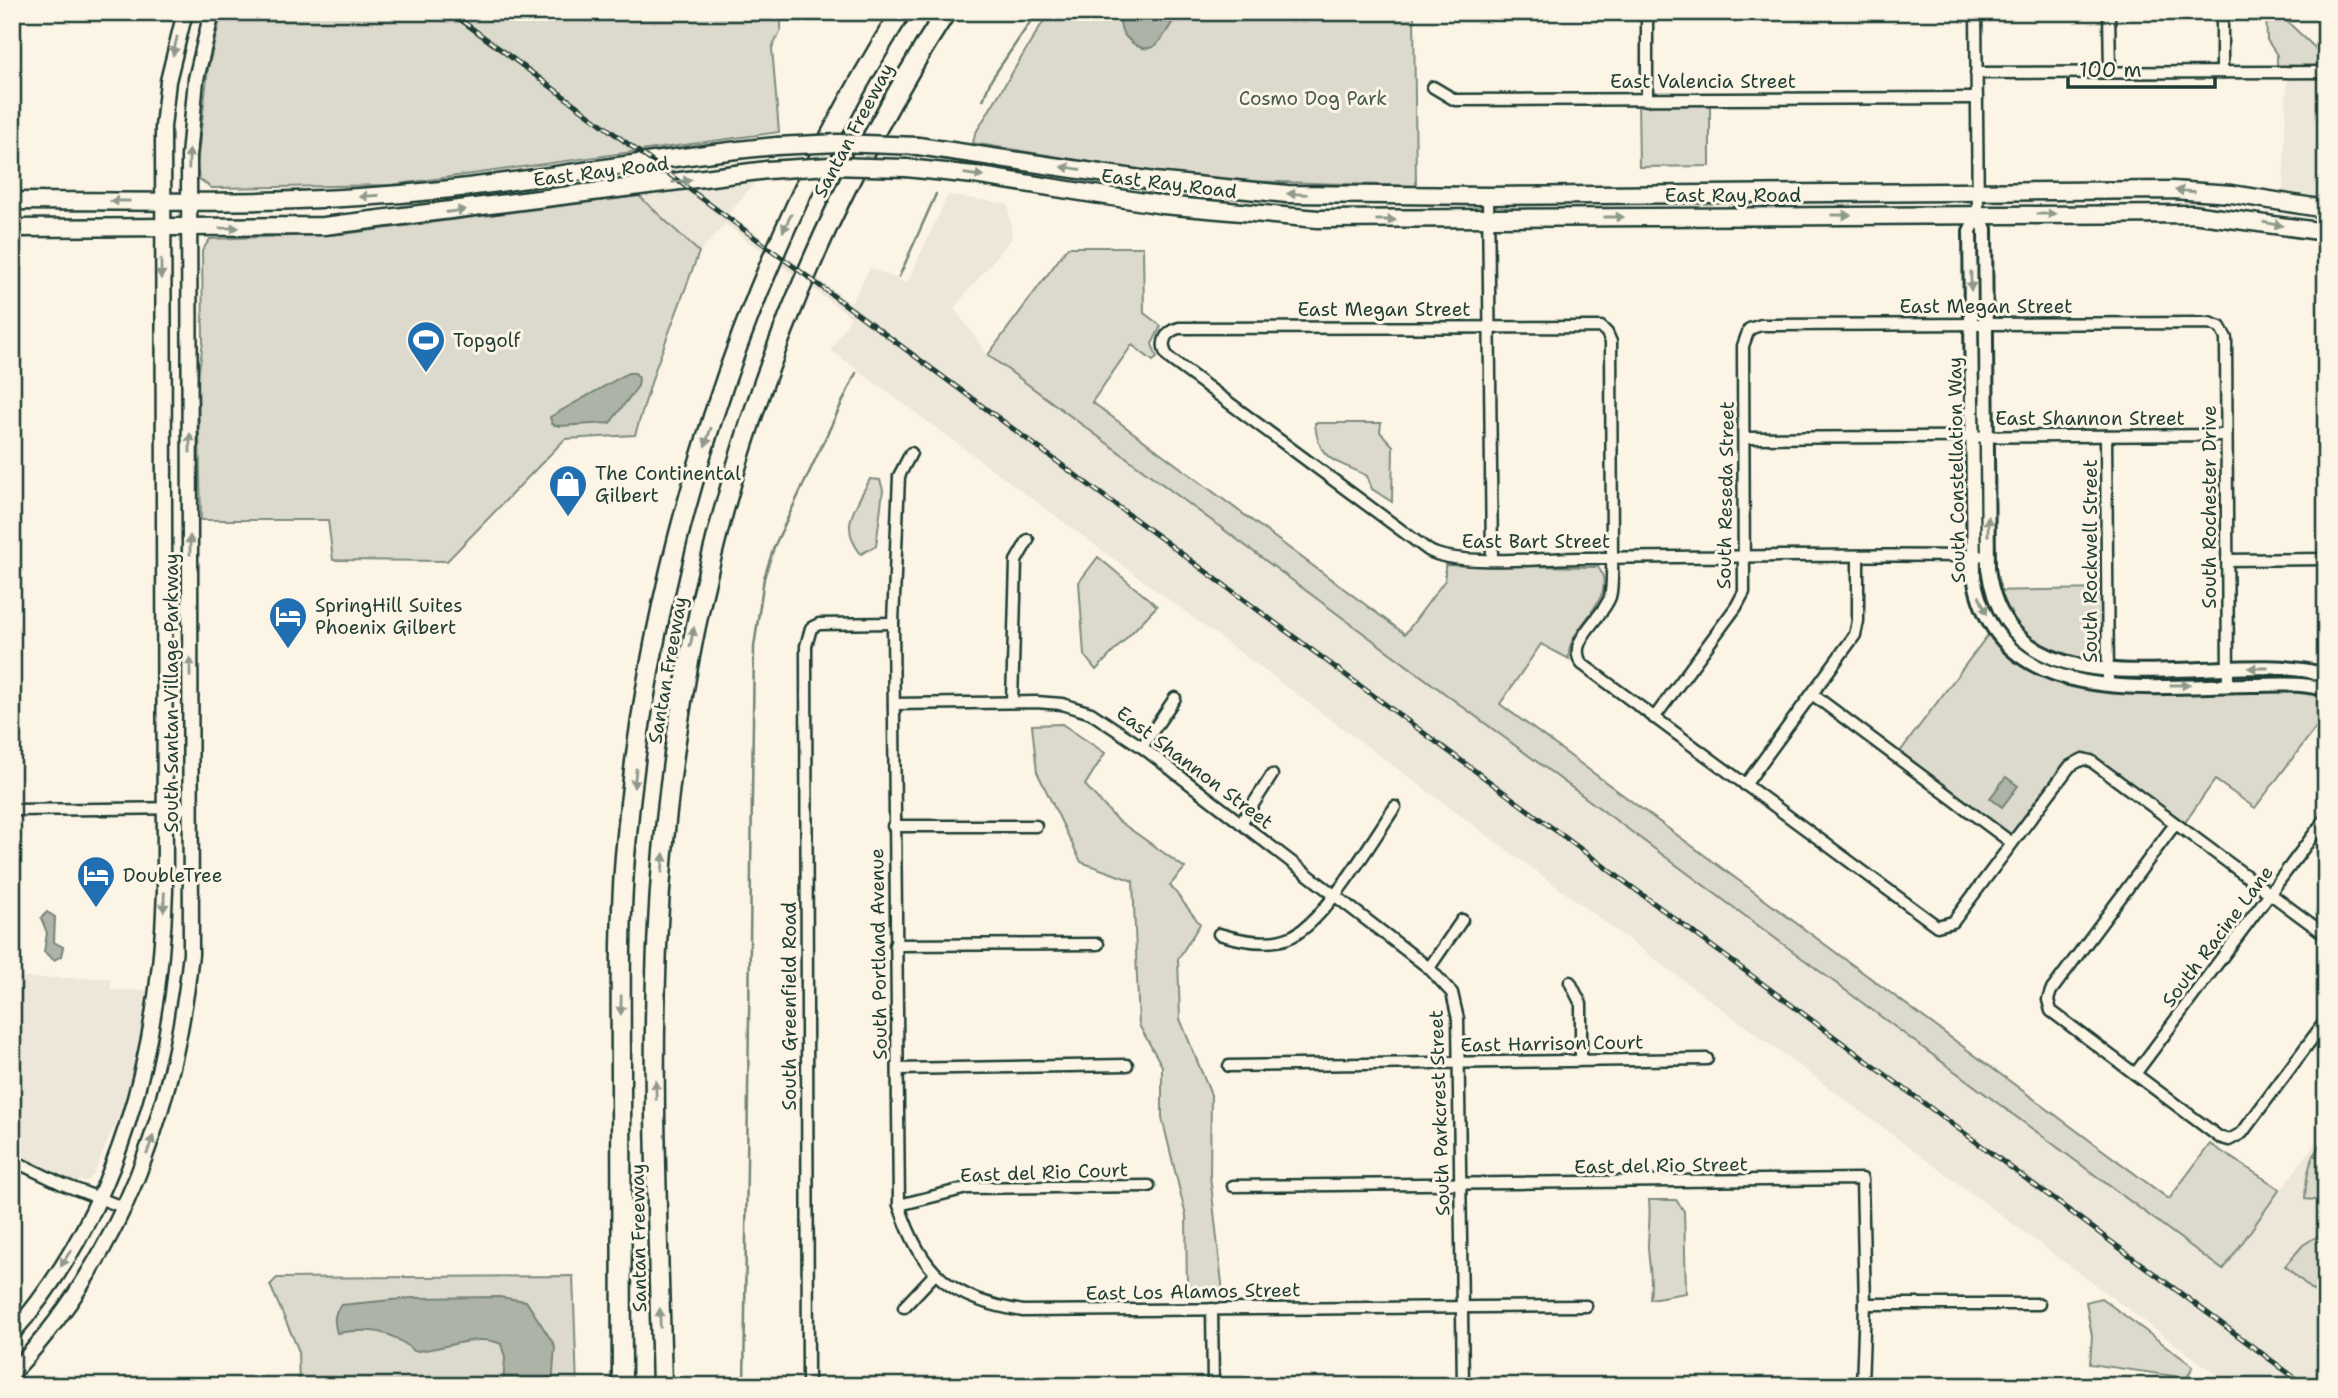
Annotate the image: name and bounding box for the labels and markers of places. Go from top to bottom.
sports icon: Topgolf [405,319,447,374]
place label: Topgolf [453,328,521,353]
place label: The Continental Gilbert [595,461,741,508]
shop icon: The Continental Gilbert [547,463,589,518]
place label: SpringHill Suites Phoenix Gilbert [315,593,463,640]
hotel icon: SpringHill Suites Phoenix Gilbert [267,595,309,650]
hotel icon: DoubleTree [75,854,117,909]
place label: DoubleTree [123,863,222,888]

